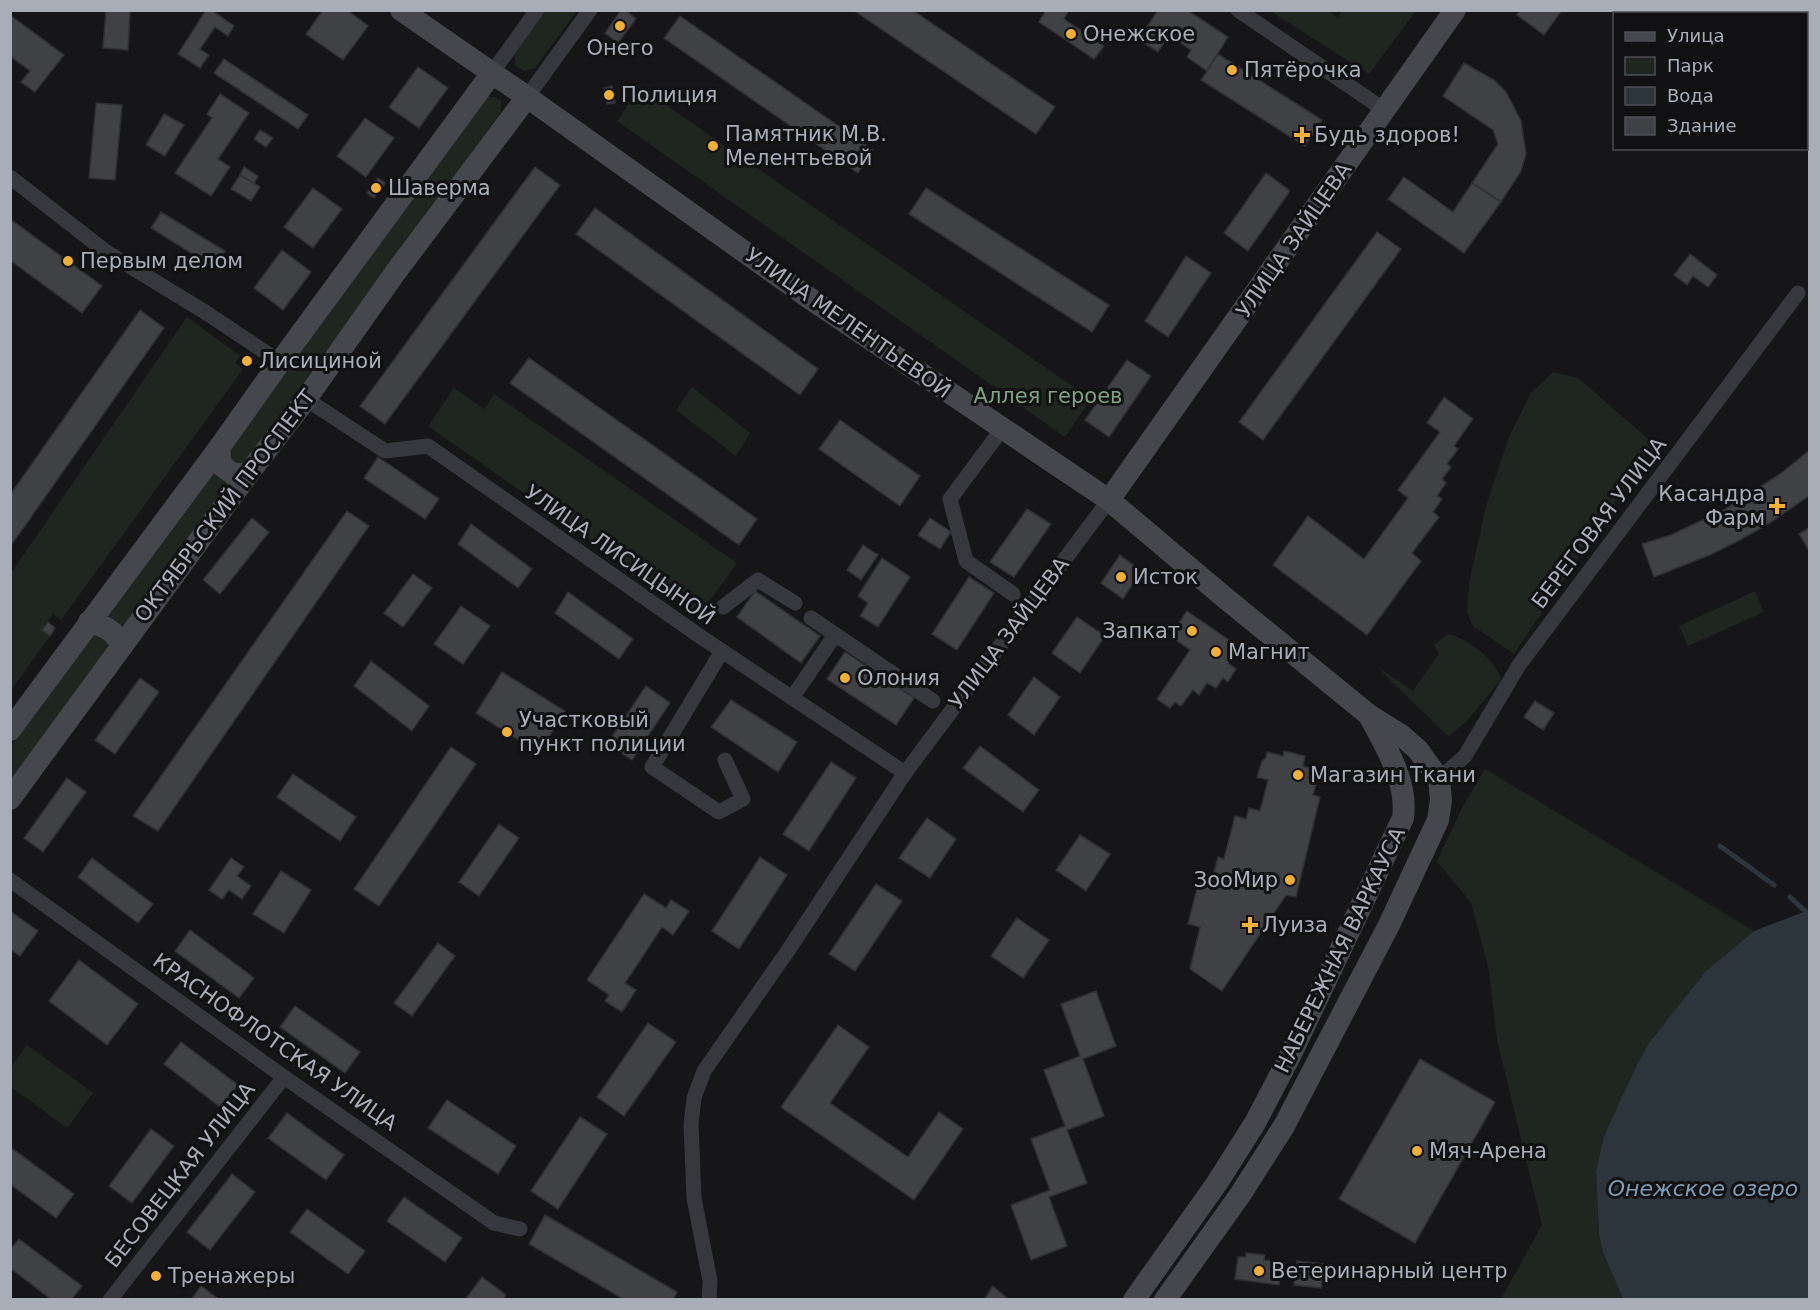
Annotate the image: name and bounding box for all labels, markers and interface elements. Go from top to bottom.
legend [1613,12,1808,150]
marker: Онего [613,19,627,33]
place label: Онежское [1083,22,1195,46]
text: Улица [1667,25,1724,46]
marker: Онежское [1064,27,1078,41]
place label: Онего [586,36,654,60]
text: Парк [1667,55,1714,76]
place label: Пятёрочка [1244,58,1362,82]
marker: Пятёрочка [1225,63,1239,77]
place label: Полиция [621,83,717,107]
text: Вода [1667,85,1714,106]
marker: Полиция [602,88,616,102]
text: Здание [1667,115,1737,136]
place label: Памятник М.В. Мелентьевой [725,122,887,170]
place label: Будь здоров! [1314,123,1460,147]
marker: Будь здоров! [1295,128,1309,142]
marker: Памятник М.В. Мелентьевой [706,139,720,153]
street label: УЛИЦА ЗАЙЦЕВА [1231,157,1357,322]
place label: Шаверма [388,176,491,200]
marker: Шаверма [369,181,383,195]
street label: УЛИЦА МЕЛЕНТЬЕВОЙ [741,242,956,403]
place label: Первым делом [80,249,243,273]
marker: Первым делом [61,254,75,268]
place label: Лисициной [259,349,382,373]
marker: Лисициной [240,354,254,368]
street label: ОКТЯБРЬСКИЙ ПРОСПЕКТ [129,384,320,627]
park label: Аллея героев [974,384,1122,408]
street label: БЕРЕГОВАЯ УЛИЦА [1527,432,1672,613]
street label: УЛИЦА ЛИСИЦЫНОЙ [520,479,720,630]
place label: Касандра Фарм [1658,482,1765,530]
marker: Касандра Фарм [1770,499,1784,513]
street label: УЛИЦА ЗАЙЦЕВА [943,551,1074,714]
place label: Исток [1133,565,1198,589]
marker: Исток [1114,570,1128,584]
place label: Запкат [1102,619,1180,643]
marker: Запкат [1185,624,1199,638]
place label: Магнит [1228,640,1310,664]
marker: Магнит [1209,645,1223,659]
place label: Олония [857,666,940,690]
marker: Олония [838,671,852,685]
place label: Участковый пункт полиции [519,708,686,756]
marker: Участковый пункт полиции [500,725,514,739]
place label: Магазин Ткани [1310,763,1476,787]
marker: Магазин Ткани [1291,768,1305,782]
street label: НАБЕРЕЖНАЯ ВАРКАУСА [1270,823,1410,1077]
place label: ЗооМир [1194,868,1278,892]
marker: ЗооМир [1283,873,1297,887]
place label: Луиза [1262,913,1328,937]
marker: Луиза [1243,918,1257,932]
street label: КРАСНОФЛОТСКАЯ УЛИЦА [148,948,402,1136]
street label: БЕСОВЕЦКАЯ УЛИЦА [100,1077,260,1272]
place label: Мяч-Арена [1429,1139,1547,1163]
marker: Мяч-Арена [1410,1144,1424,1158]
water label: Онежское озеро [1608,1176,1798,1201]
place label: Ветеринарный центр [1271,1259,1508,1283]
place label: Тренажеры [167,1264,295,1288]
marker: Ветеринарный центр [1252,1264,1266,1278]
marker: Тренажеры [149,1269,163,1283]

